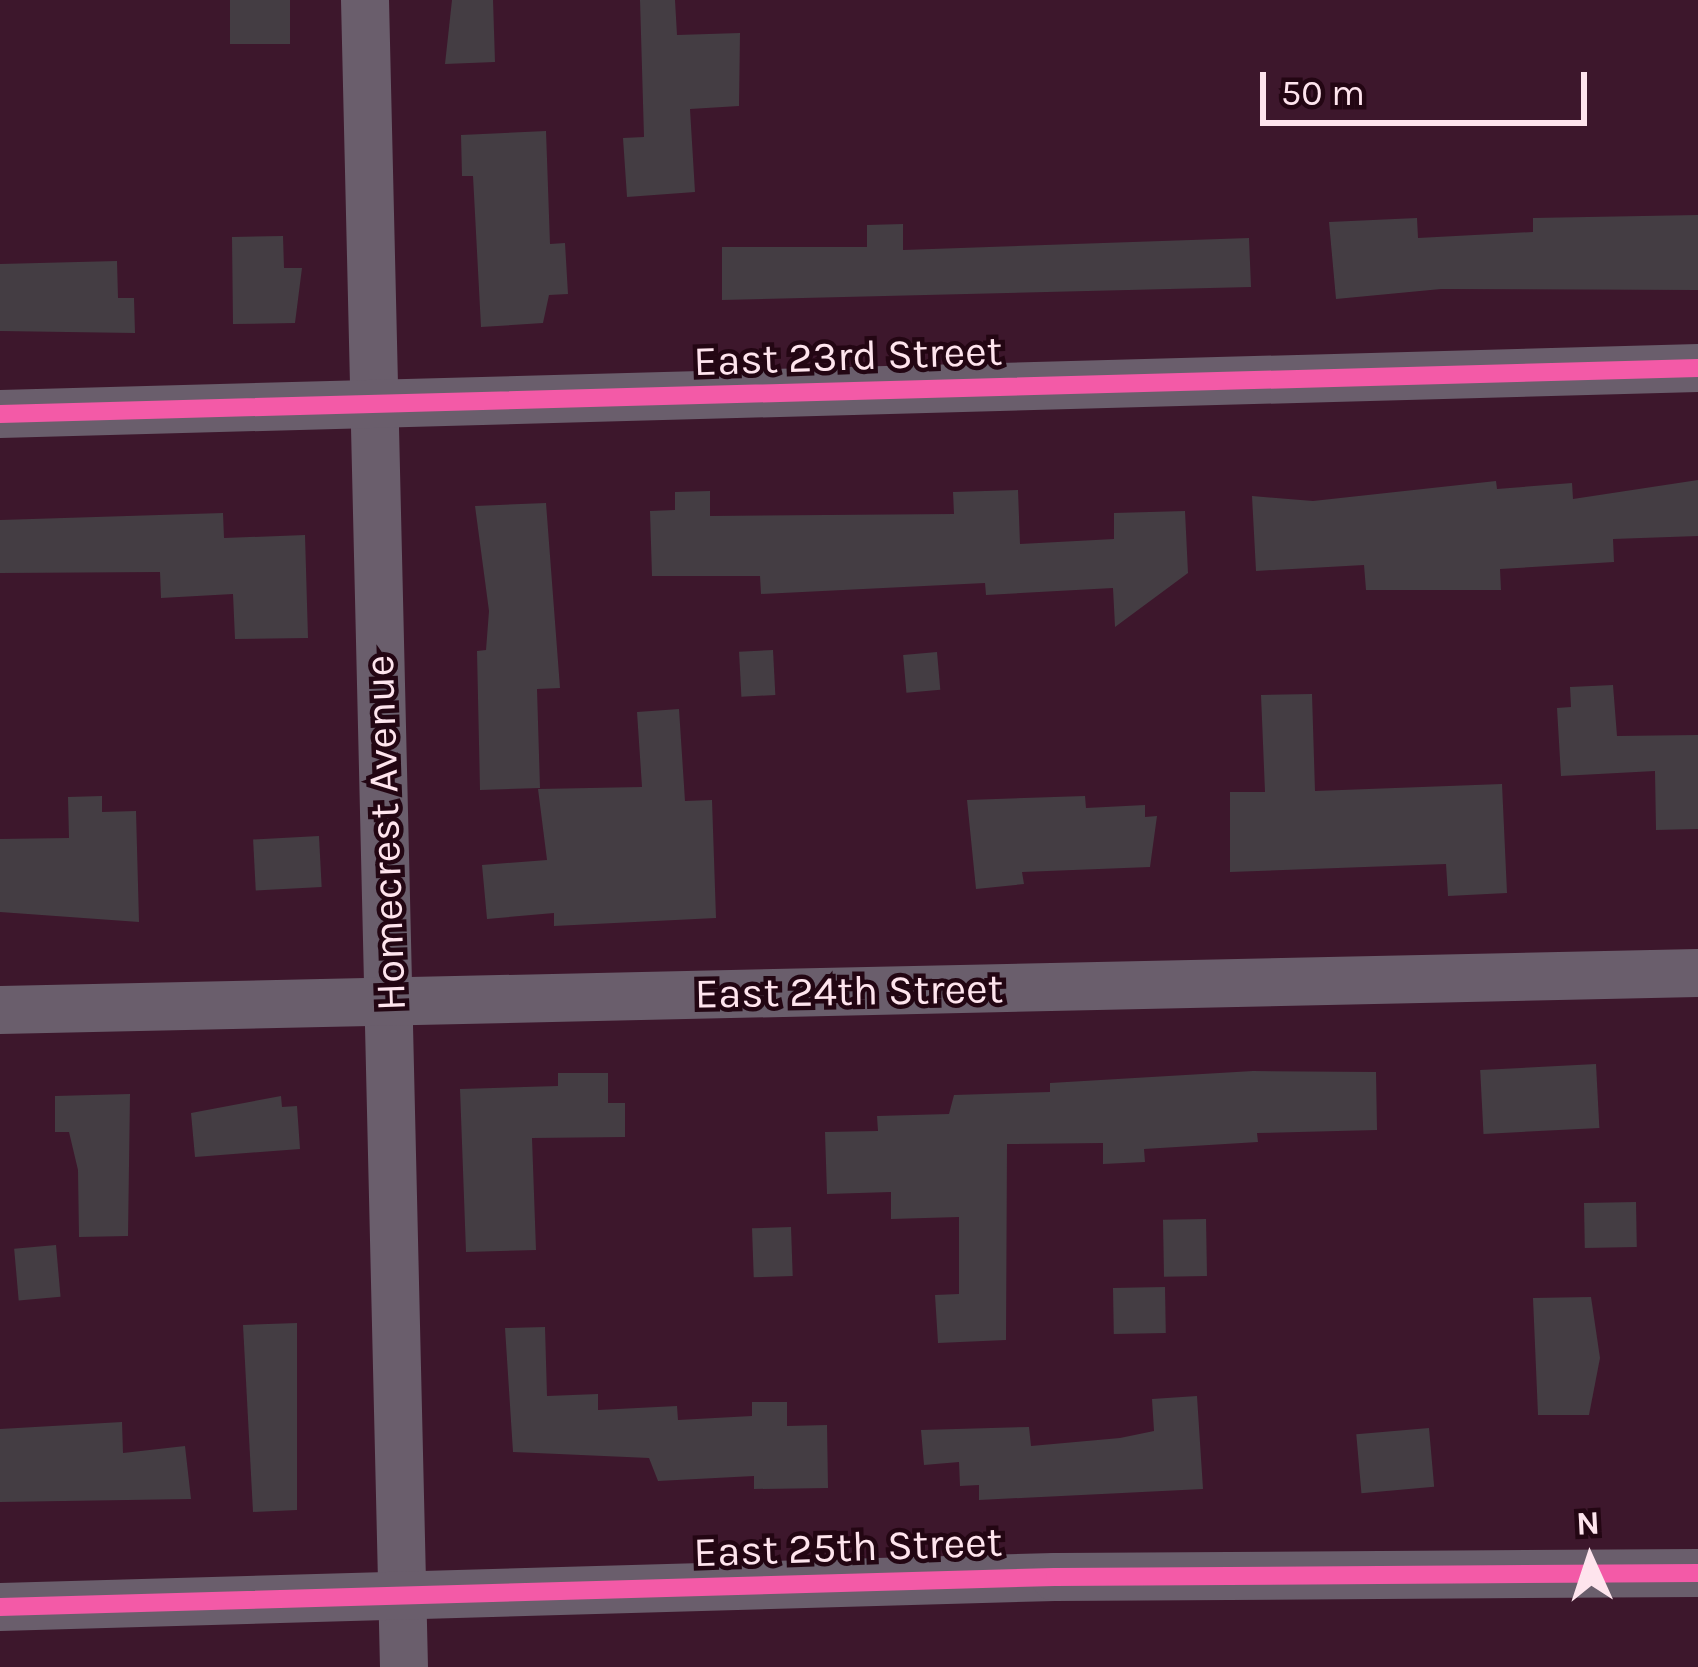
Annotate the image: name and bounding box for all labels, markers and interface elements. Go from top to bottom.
scale bar [1266,48,1593,122]
text: 50 m [1281,72,1365,114]
street label: East 23rd Street [693,325,1003,387]
street label: Homecrest Avenue [354,654,416,1012]
street label: East 24th Street [694,963,1004,1019]
north arrow [1530,1499,1650,1619]
text: N [1575,1503,1601,1543]
street label: East 25th Street [693,1516,1003,1578]

